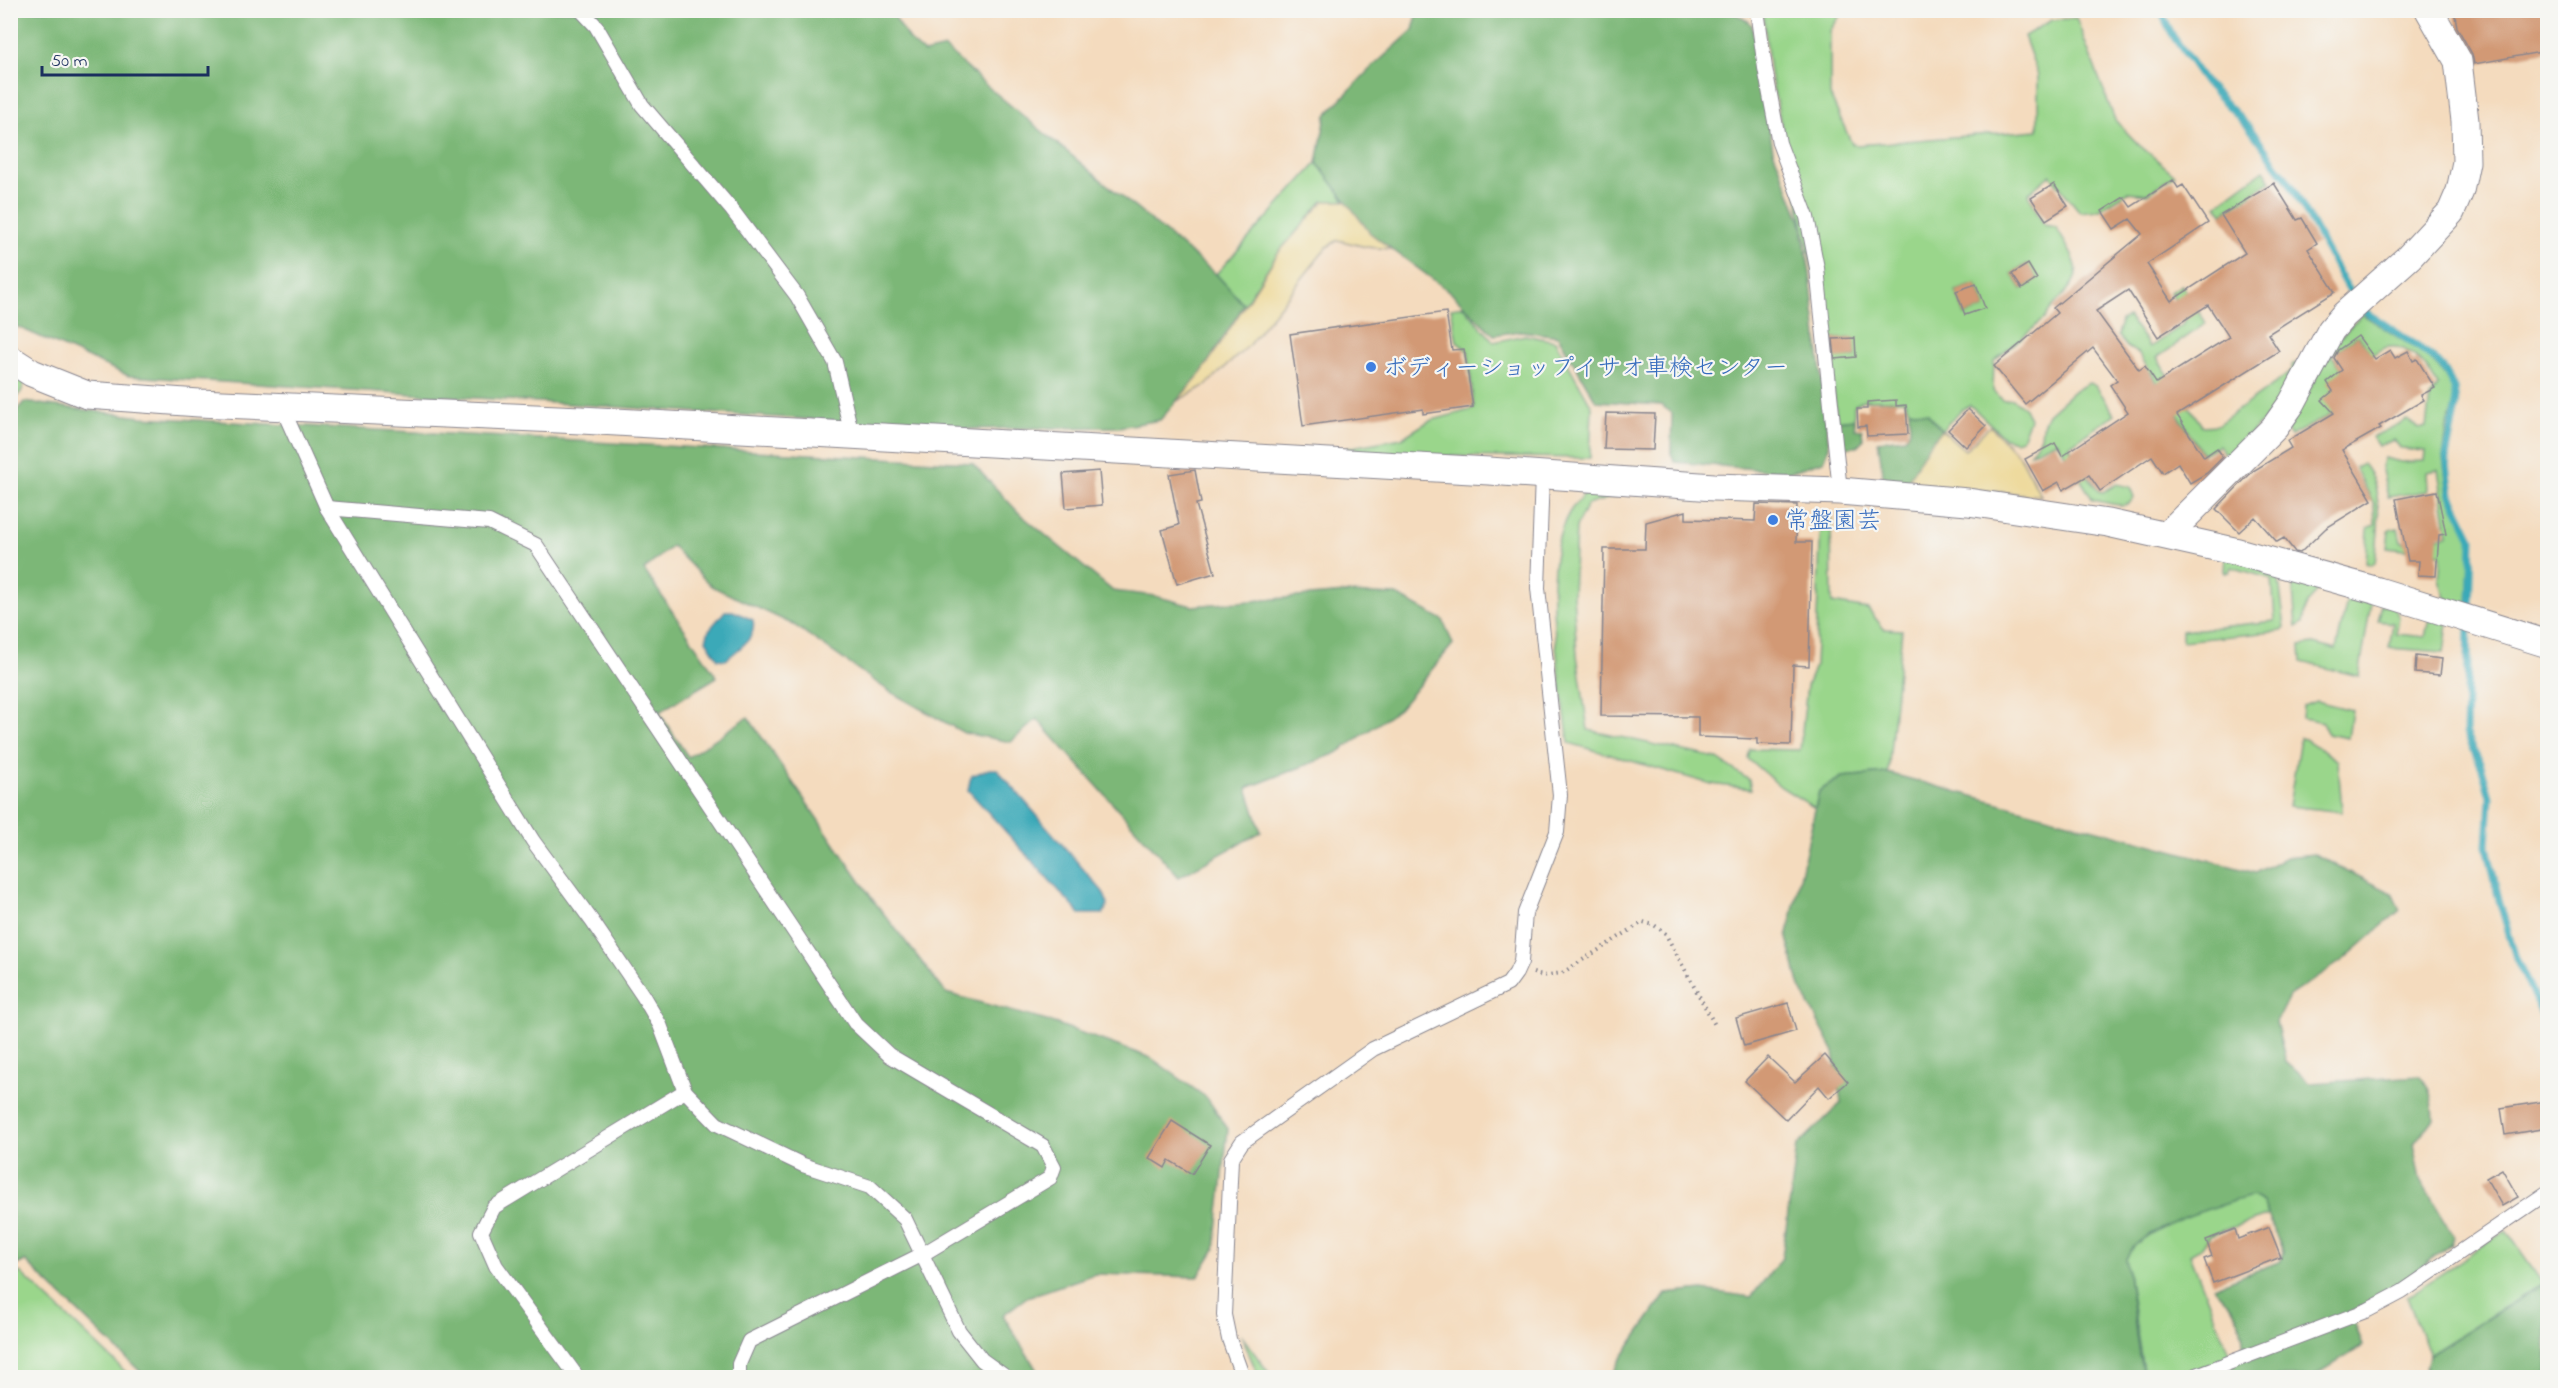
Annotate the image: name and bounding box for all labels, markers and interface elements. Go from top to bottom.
scale bar [42,39,208,77]
text: 50 m [51,49,88,75]
place label: ボディーショップイサオ車検センター [1383,352,1788,387]
marker: ボディーショップイサオ車検センター [1364,360,1378,374]
place label: 常盤園芸 [1785,505,1881,540]
marker: 常盤園芸 [1766,513,1780,527]

